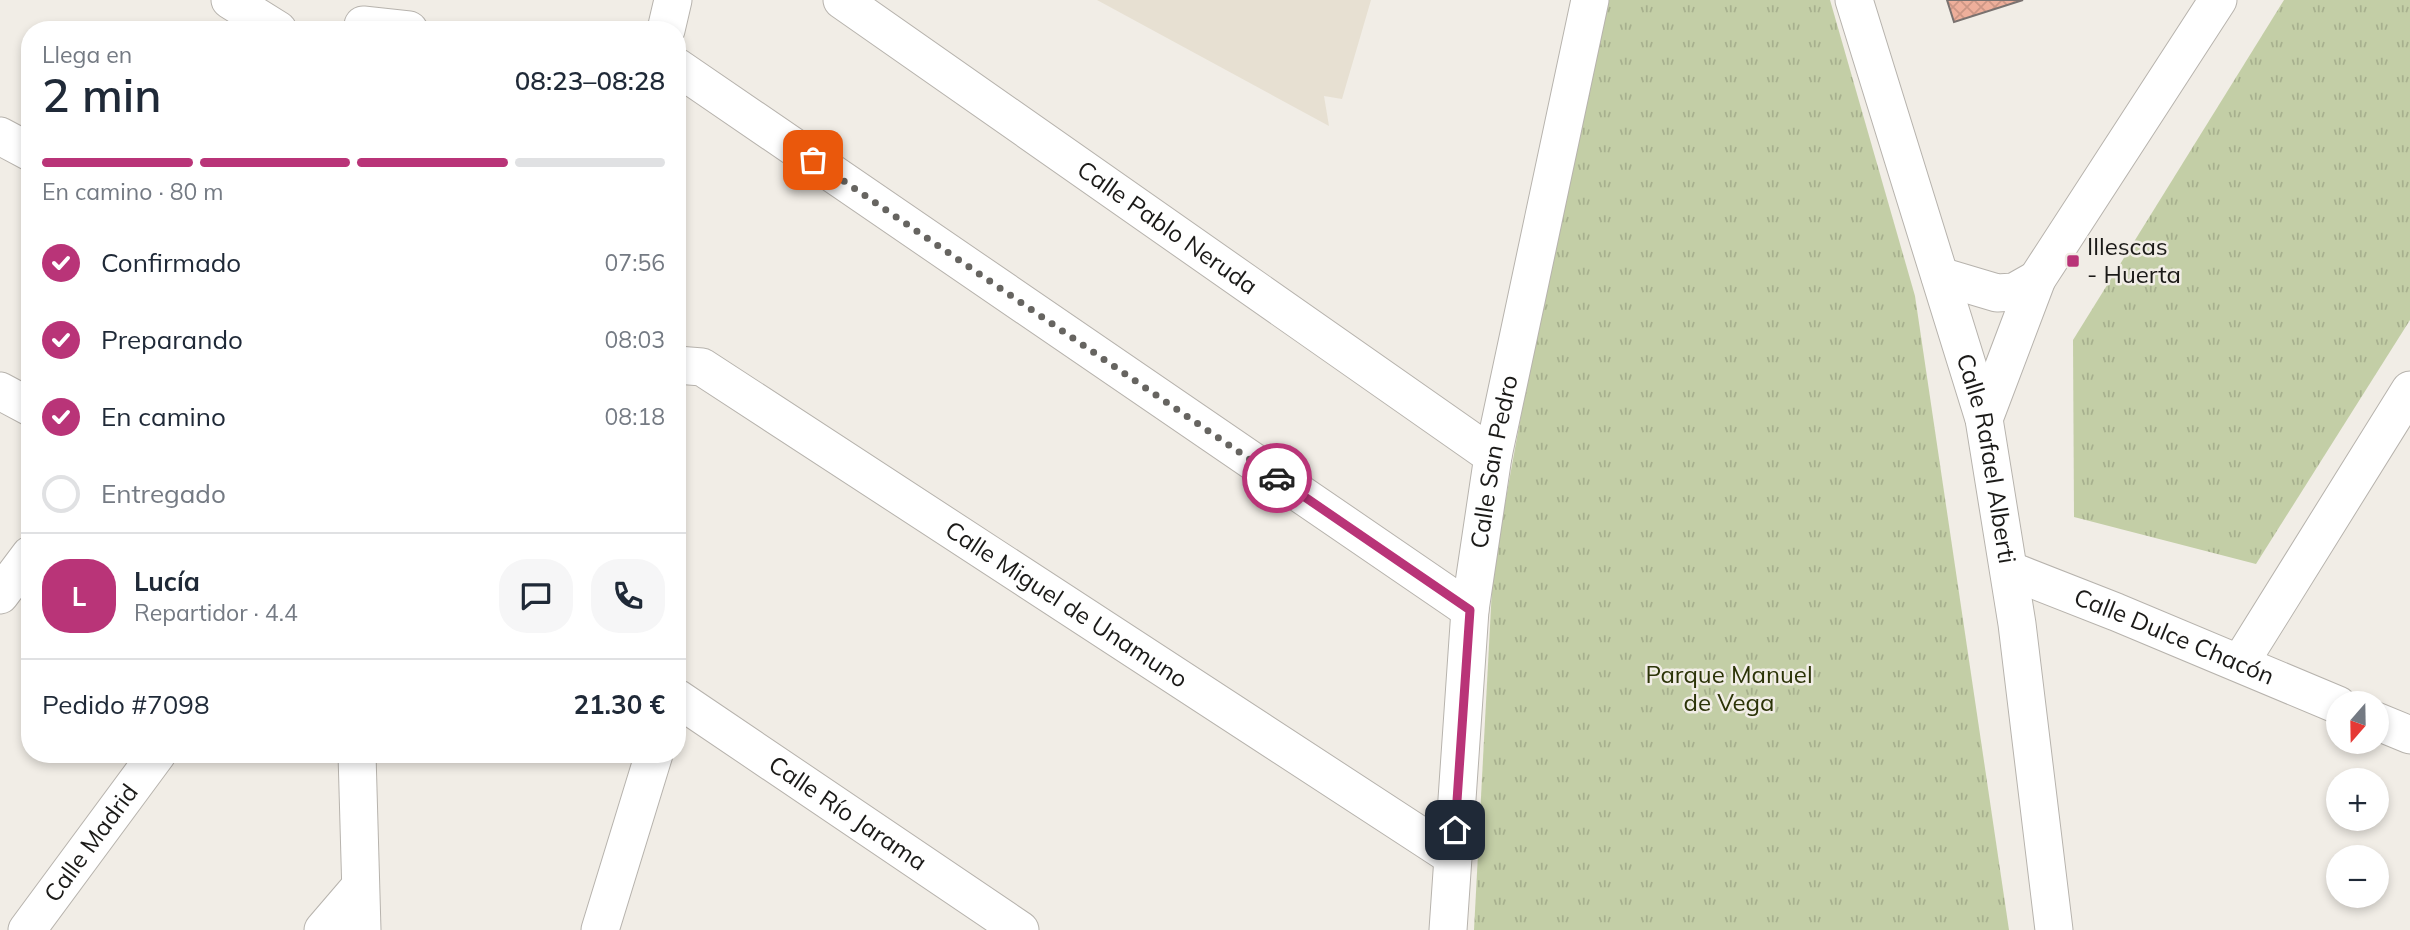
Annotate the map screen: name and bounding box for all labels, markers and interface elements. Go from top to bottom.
text: Llega en [42,40,132,69]
text: 08:23–08:28 [515,64,665,97]
text: 2 min [42,66,161,124]
pin [783,130,843,190]
icon: bag [794,141,832,179]
street label: Calle Pablo Neruda [1072,154,1264,300]
text: En camino · 80 m [42,177,224,206]
place label: Illescas - Huerta [2087,231,2181,289]
icon: check [42,244,80,282]
text: Confirmado [101,246,241,279]
text: 07:56 [605,248,665,277]
marker: Illescas - Huerta [2065,253,2081,269]
icon: check [42,321,80,359]
text: Preparando [101,323,243,356]
text: 08:03 [605,325,665,354]
street label: Calle Rafael Alberti [1951,350,2023,566]
street label: Calle San Pedro [1463,372,1524,550]
icon: check [42,398,80,436]
text: En camino [101,400,226,433]
text: 08:18 [605,402,665,431]
courier [1242,443,1312,513]
icon: car [1258,459,1296,497]
text: Entregado [101,477,226,510]
street label: Calle Miguel de Unamuno [940,514,1194,694]
button: chat [499,559,573,633]
button: phone [591,559,665,633]
text: Lucía [134,565,200,598]
text: L [72,580,86,613]
street label: Calle Dulce Chacón [2070,581,2279,691]
text: Repartidor · 4.4 [134,598,298,627]
park label: Parque Manuel de Vega [1645,659,1813,717]
text: Pedido #7098 [42,688,210,721]
text: 21.30 € [573,688,665,721]
north arrow [2326,691,2389,754]
map controls [2326,691,2389,908]
street label: Calle Río Jarama [763,749,933,877]
button: + [2326,768,2389,831]
street label: Calle Madrid [37,778,144,908]
pin [1425,800,1485,860]
icon: home [1436,811,1474,849]
button: − [2326,845,2389,908]

